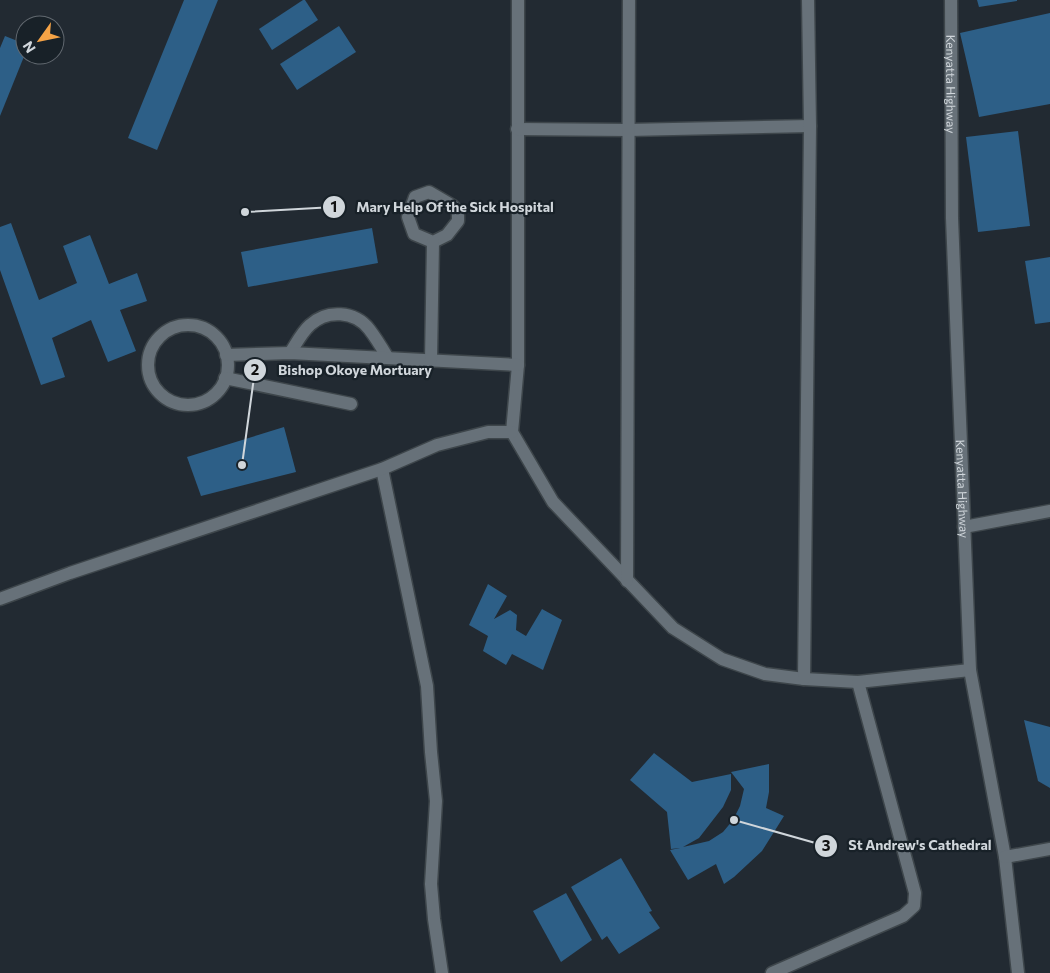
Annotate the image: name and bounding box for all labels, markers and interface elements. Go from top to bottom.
north arrow [15,15,65,65]
street label: Kenyatta Highway [944,35,959,133]
text: N [19,38,39,56]
callout: Mary Help Of the Sick Hospital [321,192,564,221]
text: 1 [331,197,337,215]
text: Mary Help Of the Sick Hospital [356,198,554,215]
callout: Bishop Okoye Mortuary [243,356,442,385]
text: 2 [251,360,259,378]
text: Bishop Okoye Mortuary [278,361,432,378]
street label: Kenyatta Highway [954,439,972,538]
callout: St Andrew's Cathedral [813,831,1002,860]
text: 3 [822,836,831,854]
text: St Andrew's Cathedral [848,836,992,853]

